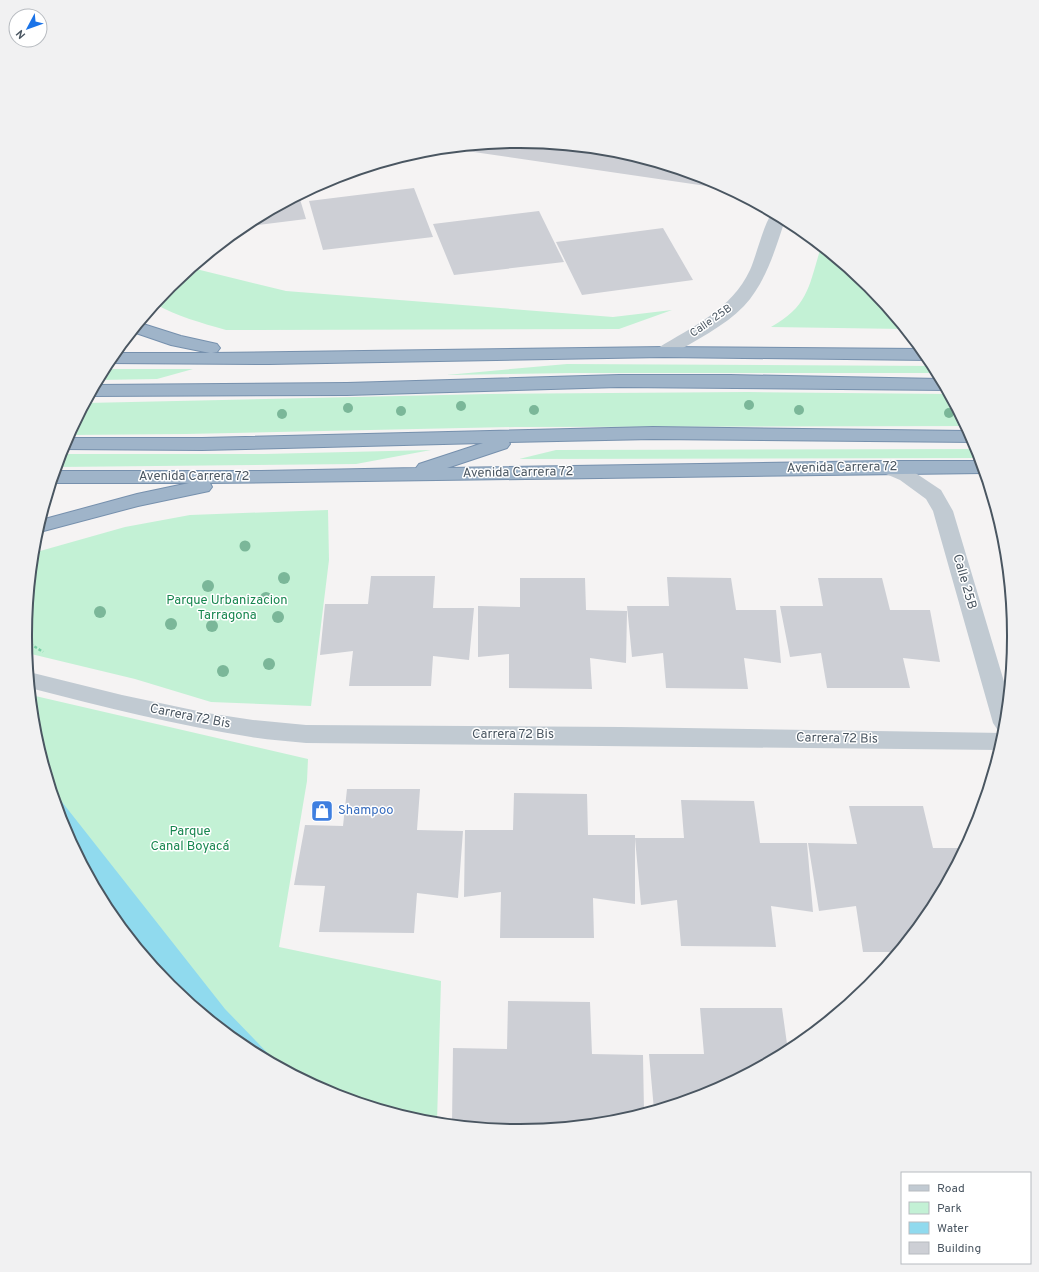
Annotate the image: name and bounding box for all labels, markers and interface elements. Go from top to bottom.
north arrow [8,8,48,48]
text: N [13,26,29,41]
street label: Calle 25B [687,302,735,340]
street label: Avenida Carrera 72 [787,459,898,477]
street label: Avenida Carrera 72 [463,464,574,482]
street label: Avenida Carrera 72 [139,469,249,485]
street label: Calle 25B [948,553,980,611]
park label: Parque Urbanizacion Tarragona [166,593,288,624]
street label: Carrera 72 Bis [148,701,232,733]
street label: Carrera 72 Bis [472,727,554,743]
street label: Carrera 72 Bis [796,730,878,748]
shop icon: Shampoo [309,798,335,824]
place label: Shampoo [338,803,394,819]
park label: Parque Canal Boyacá [151,824,230,855]
legend [901,1172,1031,1264]
text: Road [937,1181,965,1197]
text: Park [937,1201,962,1217]
text: Water [937,1221,969,1237]
text: Building [937,1241,981,1257]

